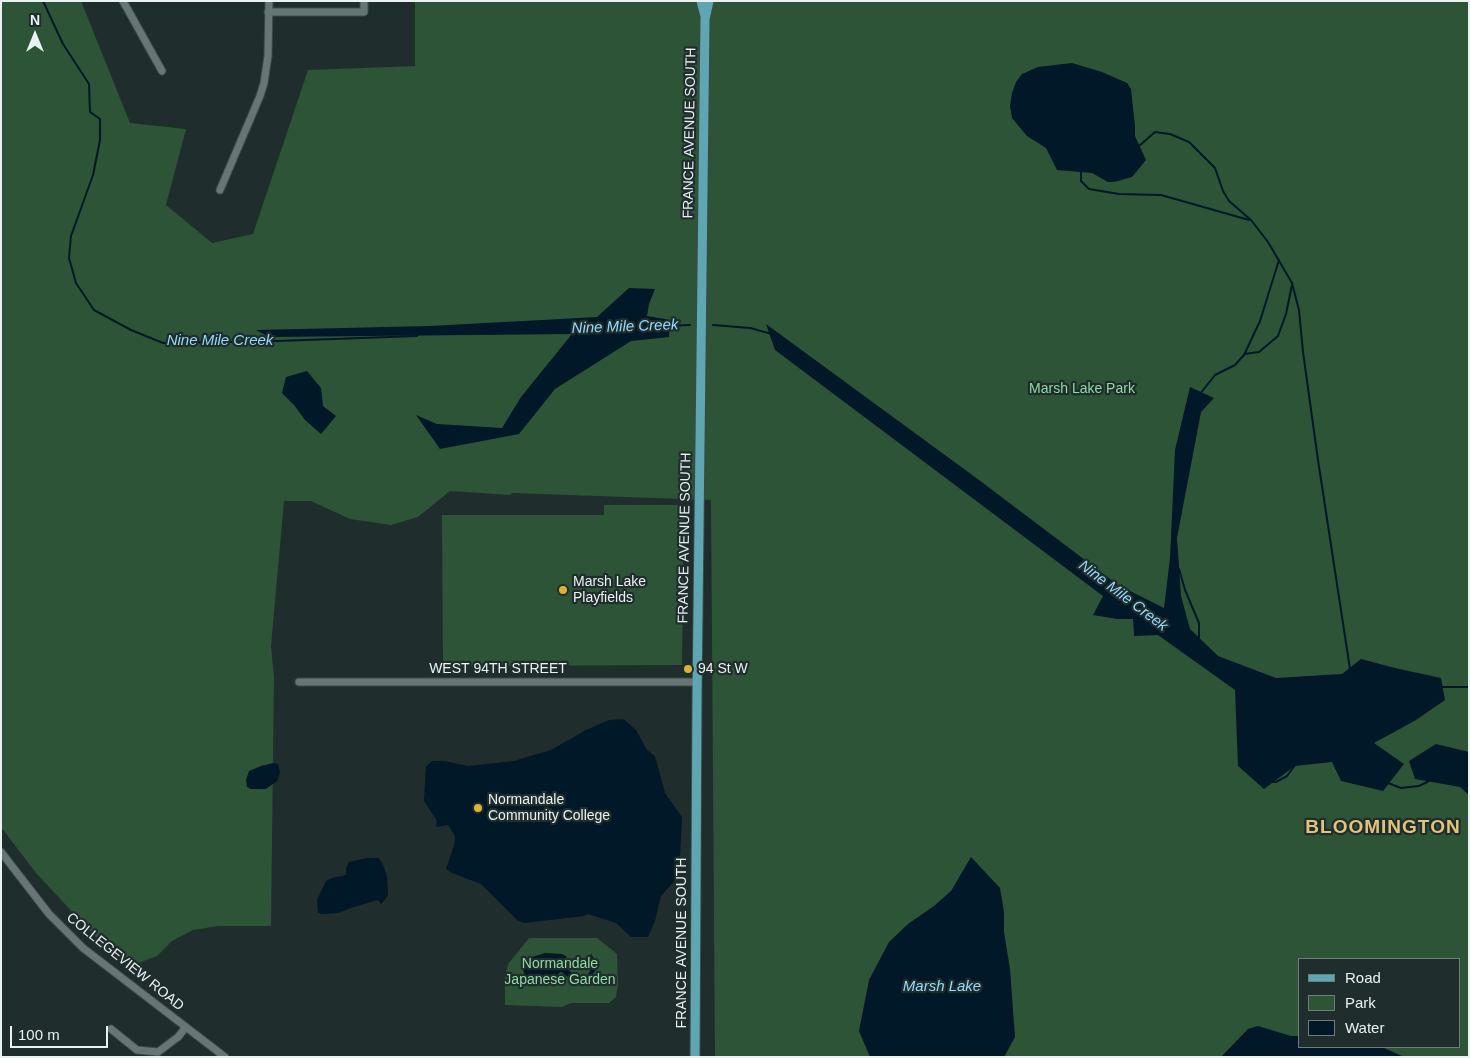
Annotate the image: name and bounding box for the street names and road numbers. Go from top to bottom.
street label: FRANCE AVENUE SOUTH [680,47,700,219]
street label: FRANCE AVENUE SOUTH [675,452,695,624]
street label: WEST 94TH STREET [429,661,567,677]
street label: FRANCE AVENUE SOUTH [674,858,690,1028]
street label: COLLEGEVIEW ROAD [63,909,187,1015]

